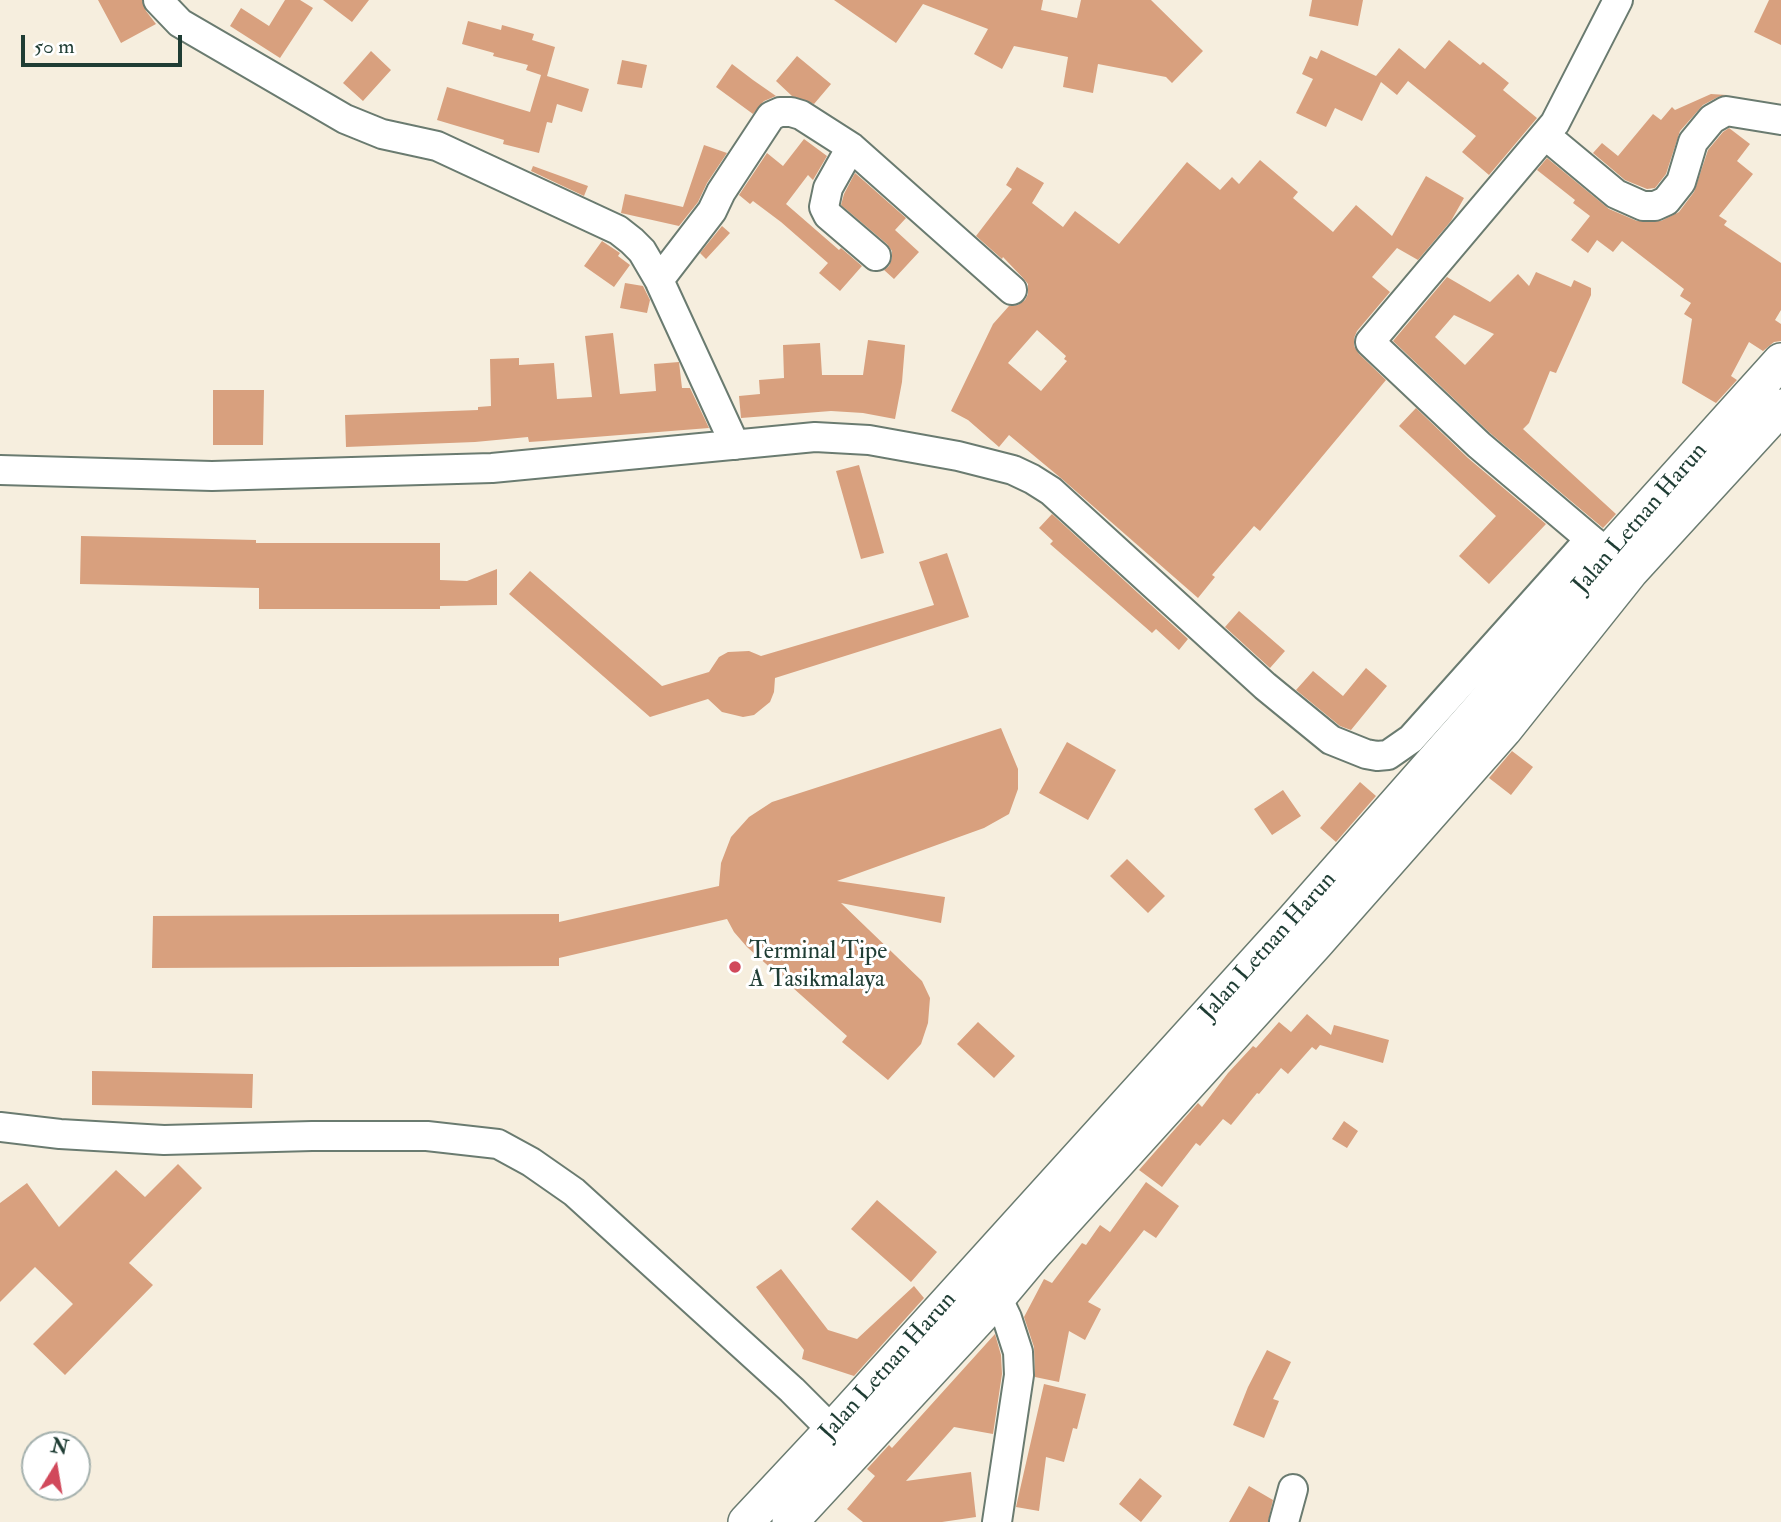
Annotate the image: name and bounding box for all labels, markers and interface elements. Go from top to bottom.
scale bar [24,21,186,65]
text: 50 m [34,33,75,60]
street label: Jalan Letnan Harun [1568,438,1714,600]
street label: Jalan Letnan Harun [1195,867,1343,1027]
place label: Terminal Tipe A Tasikmalaya [749,939,887,995]
marker: Terminal Tipe A Tasikmalaya [727,959,743,975]
street label: Jalan Letnan Harun [815,1287,963,1447]
north arrow [21,1431,91,1501]
text: N [49,1434,70,1461]

